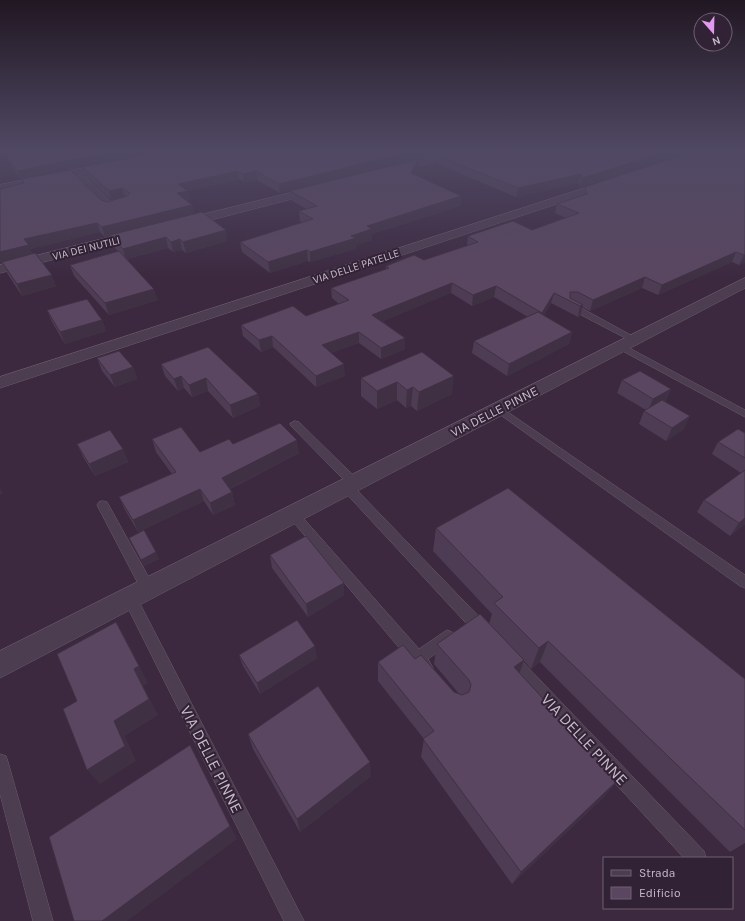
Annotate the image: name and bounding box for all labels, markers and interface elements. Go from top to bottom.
north arrow [693,12,733,52]
text: N [710,33,722,48]
street label: VIA DEI NUTILI [51,234,121,263]
street label: VIA DELLE PATELLE [311,246,401,287]
street label: VIA DELLE PINNE [448,383,540,440]
street label: VIA DELLE PINNE [537,690,632,789]
street label: VIA DELLE PINNE [176,702,247,816]
legend [603,857,733,909]
text: Strada [639,866,675,880]
text: Edificio [639,886,680,900]

